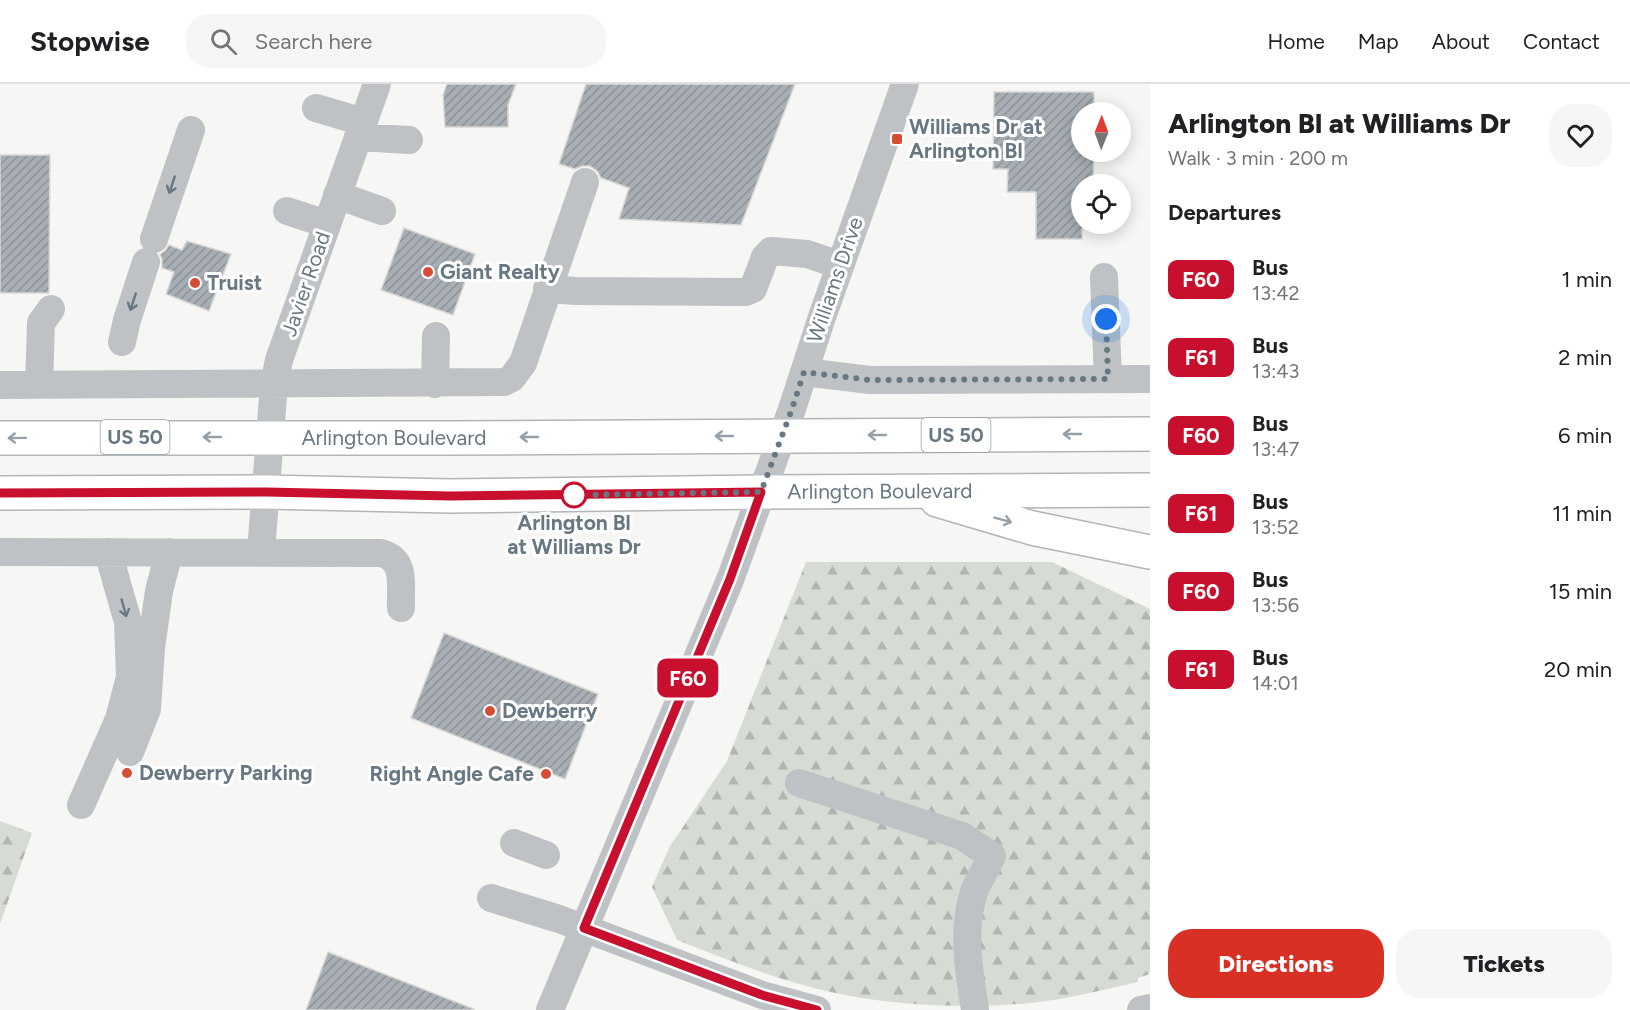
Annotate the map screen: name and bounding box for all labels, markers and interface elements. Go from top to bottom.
search box [186,14,606,68]
text: Stopwise [30,24,150,58]
icon: search [207,25,240,58]
text: Search here [255,28,372,55]
text: Home [1268,29,1325,54]
text: Map [1358,29,1399,54]
text: About [1432,29,1490,54]
text: Contact [1523,29,1600,54]
north arrow [1071,102,1131,162]
map controls [1071,102,1131,234]
button: heart [1549,104,1612,167]
text: Arlington Bl at Williams Dr [1168,106,1510,140]
place label: Williams Dr at Arlington Bl [909,114,1043,163]
marker: Williams Dr at Arlington Bl [890,132,904,146]
text: Walk · 3 min · 200 m [1168,146,1348,170]
button: locate [1071,174,1131,234]
one-way arrow [166,175,177,194]
text: Departures [1168,199,1281,226]
street label: Williams Drive [801,214,868,346]
street label: Javier Road [276,228,335,340]
text: Bus [1252,254,1288,281]
place label: Giant Realty [440,259,561,284]
marker: Giant Realty [421,265,435,279]
text: 1 min [1561,266,1612,293]
text: F60 [1182,267,1220,292]
place label: Truist [207,270,262,295]
marker: Truist [188,276,202,290]
text: 13:42 [1252,281,1300,305]
one-way arrow [127,292,138,311]
your location [1091,304,1121,334]
text: Bus [1252,332,1288,359]
text: 2 min [1558,344,1612,371]
text: F61 [1185,345,1217,370]
text: 13:43 [1252,359,1300,383]
text: Bus [1252,410,1288,437]
road number: US 50 [922,418,990,452]
road number: US 50 [100,420,170,454]
text: 6 min [1558,422,1612,449]
text: F60 [1182,423,1220,448]
street label: Arlington Boulevard [301,425,487,450]
one-way arrow [1062,428,1082,440]
one-way arrow [867,429,887,441]
one-way arrow [715,430,735,442]
one-way arrow [202,431,222,443]
one-way arrow [7,432,27,444]
one-way arrow [520,432,540,443]
text: 13:47 [1252,437,1299,461]
street label: Arlington Boulevard [787,478,973,504]
marker: Arlington Bl at Williams Dr [561,482,587,508]
text: Bus [1252,488,1288,515]
text: 11 min [1552,500,1612,527]
text: F61 [1185,501,1217,526]
place label: Arlington Bl at Williams Dr [507,510,641,559]
one-way arrow [993,515,1012,526]
text: 13:52 [1252,515,1299,539]
text: Bus [1252,566,1288,593]
text: 15 min [1549,578,1612,605]
text: F60 [1182,579,1220,604]
text: 13:56 [1252,593,1299,617]
one-way arrow [119,598,130,617]
text: Bus [1252,644,1288,671]
text: 20 min [1544,656,1612,683]
text: F61 [1185,657,1217,682]
line badge: F60 [654,658,722,698]
text: F60 [669,666,707,691]
text: 14:01 [1252,671,1299,695]
place label: Dewberry [502,698,598,723]
marker: Dewberry [483,704,497,718]
place label: Dewberry Parking [139,760,313,785]
place label: Right Angle Cafe [370,761,534,786]
marker: Dewberry Parking [120,766,134,780]
marker: Right Angle Cafe [539,767,553,781]
button: Directions [1168,929,1384,998]
button: Tickets [1396,929,1612,998]

